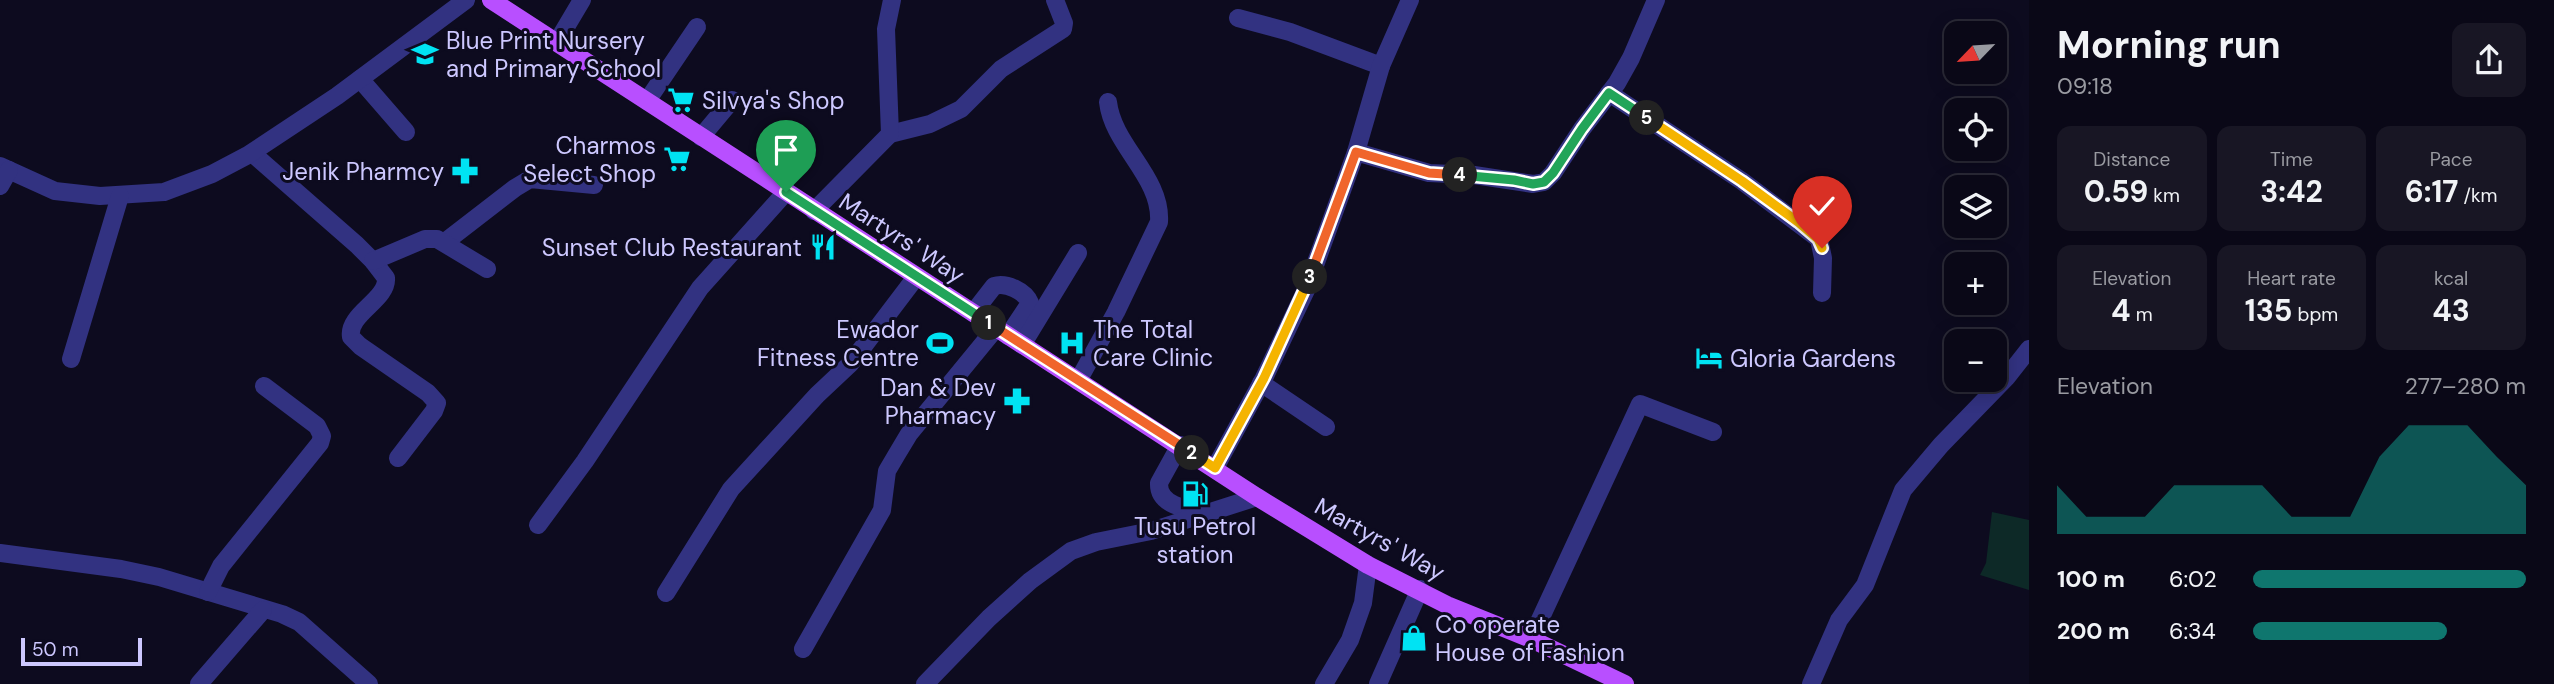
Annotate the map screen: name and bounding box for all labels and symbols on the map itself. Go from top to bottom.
north arrow [1944,21,2007,84]
place label: Blue Print Nursery and Primary School [446,25,661,84]
school or university icon: Blue Print Nursery and Primary School [410,39,440,69]
supermarket icon: Silvya's Shop [666,85,696,115]
place label: Silvya's Shop [702,85,845,116]
pin: 5 [1630,100,1664,136]
pin [756,120,816,192]
place label: Charmos Select Shop [523,130,656,189]
supermarket icon: Charmos Select Shop [662,144,692,174]
place label: Jenik Pharmcy [282,156,444,187]
pharmacy icon: Jenik Pharmcy [450,156,480,186]
pin: 4 [1442,158,1478,192]
pin [1792,176,1852,248]
street label: Martyrs' Way [833,186,971,290]
place label: Sunset Club Restaurant [542,232,802,263]
restaurant icon: Sunset Club Restaurant [808,232,838,262]
pin: 3 [1292,260,1328,294]
pin: 1 [972,306,1006,340]
place label: Ewador Fitness Centre [757,314,919,373]
place label: The Total Care Clinic [1093,314,1213,373]
sports icon: Ewador Fitness Centre [925,328,955,358]
hospital icon: The Total Care Clinic [1057,328,1087,358]
hotel icon: Gloria Gardens [1694,343,1724,373]
place label: Gloria Gardens [1730,343,1896,374]
place label: Dan & Dev Pharmacy [880,372,996,431]
pharmacy icon: Dan & Dev Pharmacy [1002,386,1032,416]
pin: 2 [1174,435,1210,470]
fuel station icon: Tusu Petrol station [1180,479,1210,509]
street label: Martyrs' Way [1309,491,1451,587]
place label: Tusu Petrol station [1134,511,1256,570]
place label: Co operate House of Fashion [1435,609,1625,668]
shop icon: Co operate House of Fashion [1399,623,1429,653]
scale bar [21,635,142,667]

